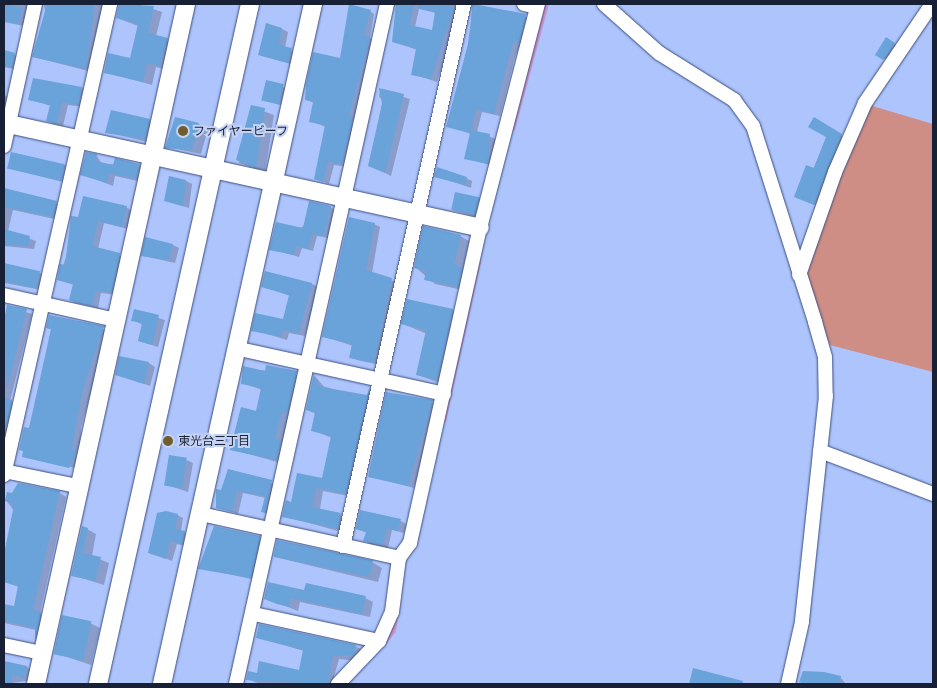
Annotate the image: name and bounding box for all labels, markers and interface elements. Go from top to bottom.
place label: ファイヤービーフ [193,124,289,138]
marker: ファイヤービーフ [177,125,189,137]
place label: 東光台三丁目 [178,434,250,448]
marker: 東光台三丁目 [162,435,174,447]

